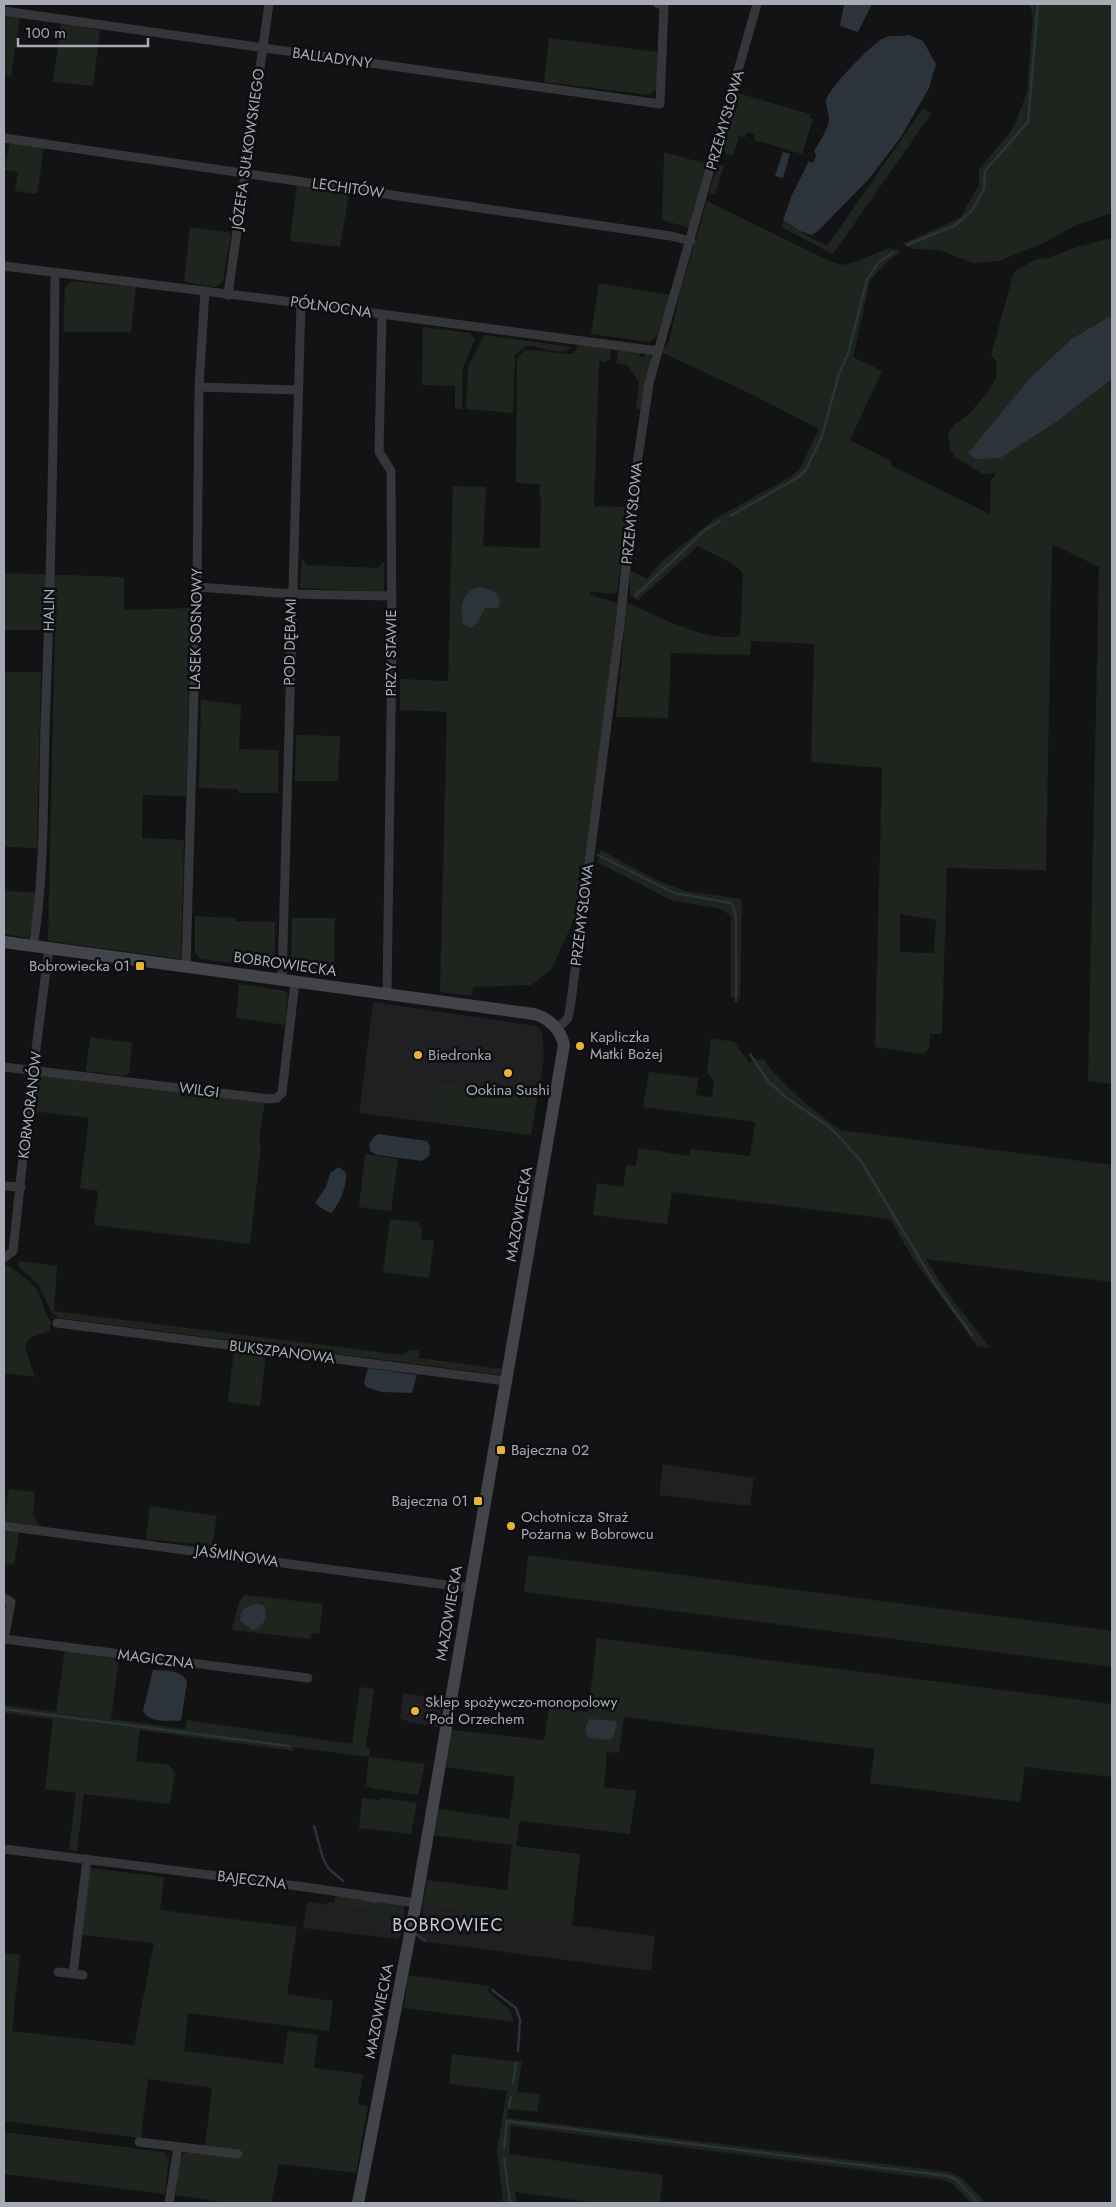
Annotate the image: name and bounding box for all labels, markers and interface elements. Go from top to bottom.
scale bar [18,15,148,47]
text: 100 m [25,22,66,44]
street label: BALLADYNY [291,42,374,75]
street label: JÓZEFA SUŁKOWSKIEGO [226,67,270,233]
street label: PRZEMYSŁOWA [700,67,750,172]
street label: LECHITÓW [311,172,385,204]
street label: PÓŁNOCNA [289,290,373,324]
street label: PRZEMYSŁOWA [616,461,648,565]
street label: LASEK SOSNOWY [184,567,208,690]
street label: HALIN [38,588,60,632]
street label: POD DĘBAMI [278,598,302,686]
street label: PRZY STAWIE [380,609,402,697]
street label: PRZEMYSŁOWA [565,863,599,967]
street label: BOBROWIECKA [232,946,338,982]
place label: Bobrowiecka 01 [29,955,130,977]
marker: Bobrowiecka 01 [134,960,146,972]
place label: Kapliczka Matki Bożej [590,1026,663,1065]
marker: Kapliczka Matki Bożej [574,1040,586,1052]
place label: Biedronka [428,1044,491,1066]
marker: Biedronka [412,1049,424,1061]
street label: KORMORANÓW [12,1050,48,1160]
marker: Ookina Sushi [502,1067,514,1079]
street label: WILGI [178,1077,220,1103]
place label: Ookina Sushi [466,1079,550,1101]
street label: MAZOWIECKA [500,1165,538,1263]
street label: BUKSZPANOWA [228,1335,336,1369]
place label: Bajeczna 02 [511,1439,589,1461]
marker: Bajeczna 02 [495,1444,507,1456]
place label: Bajeczna 01 [392,1490,468,1512]
marker: Bajeczna 01 [472,1495,484,1507]
place label: Ochotnicza Straż Pożarna w Bobrowcu [521,1506,654,1545]
marker: Ochotnicza Straż Pożarna w Bobrowcu [505,1520,517,1532]
street label: JAŚMINOWA [192,1539,280,1573]
street label: MAZOWIECKA [430,1564,468,1662]
street label: MAGICZNA [117,1643,195,1675]
place label: Sklep spożywczo-monopolowy 'Pod Orzechem [425,1691,618,1730]
marker: Sklep spożywczo-monopolowy 'Pod Orzechem [409,1705,421,1717]
street label: BAJECZNA [216,1865,288,1895]
district label: BOBROWIEC [392,1912,504,1938]
street label: MAZOWIECKA [359,1962,399,2060]

